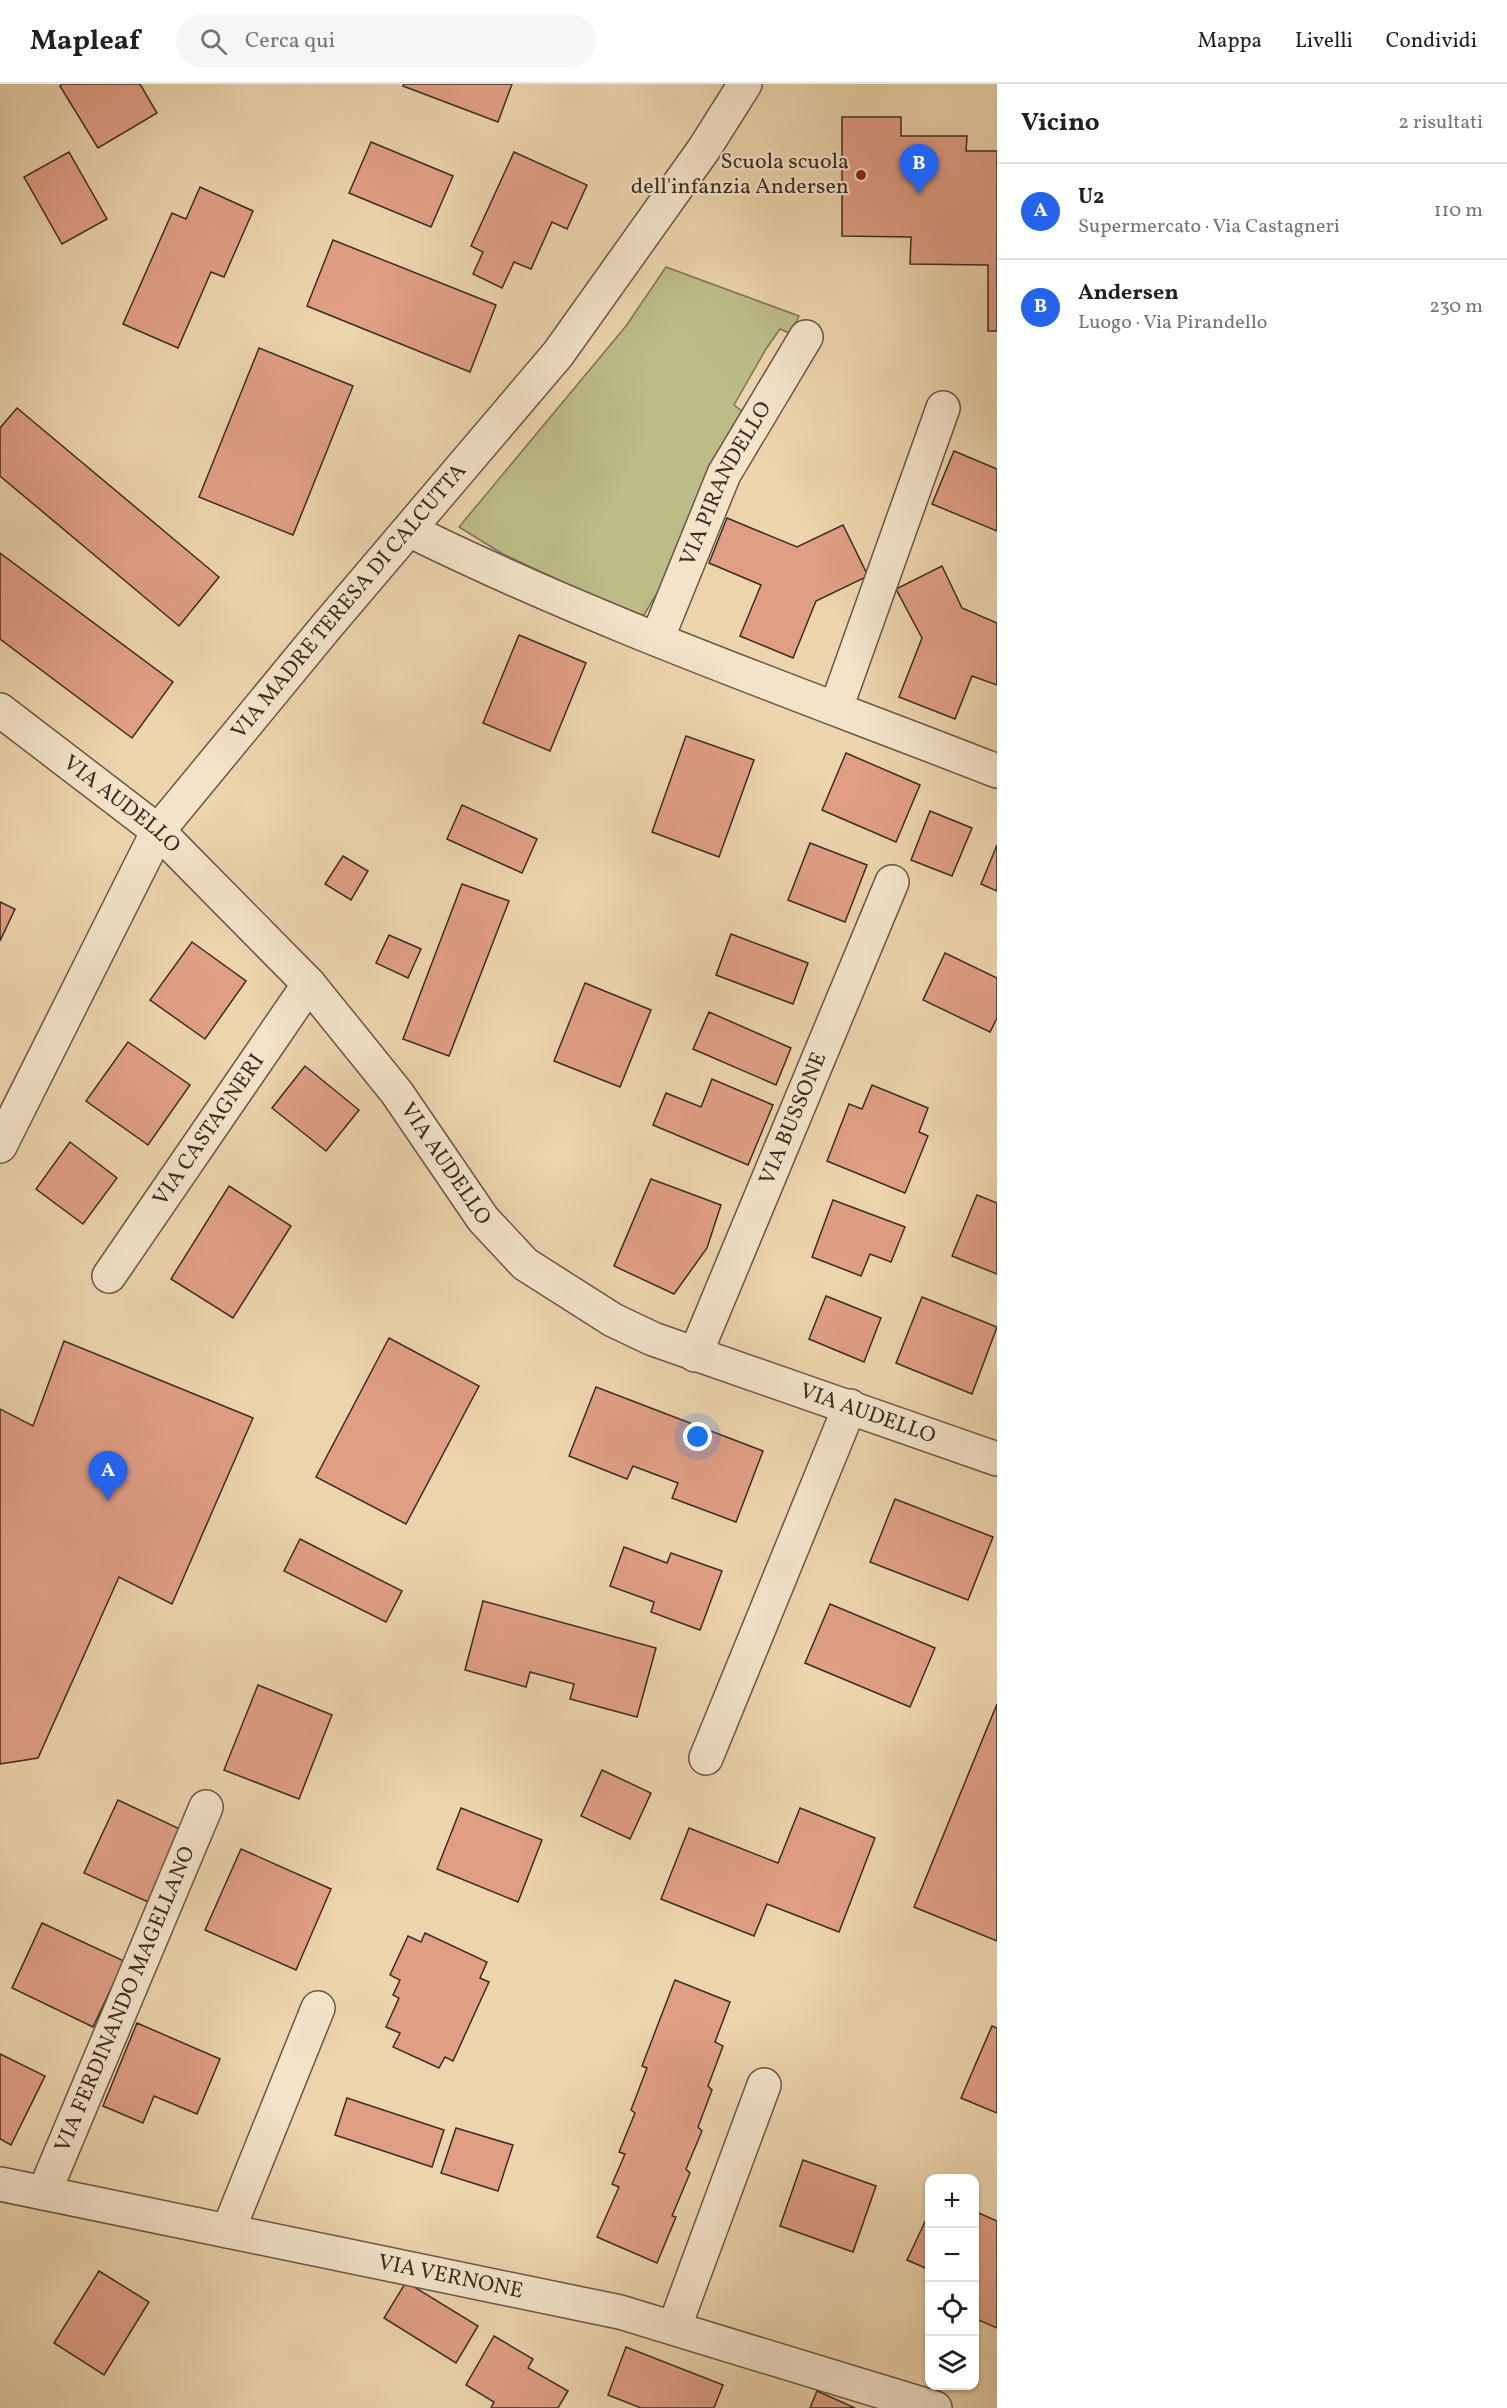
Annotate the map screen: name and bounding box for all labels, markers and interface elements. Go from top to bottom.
search box [176,14,596,68]
text: Mapleaf [30,22,140,61]
icon: search [197,25,230,58]
text: Cerca qui [245,26,335,57]
text: Mappa [1197,27,1262,56]
text: Livelli [1295,27,1353,56]
text: Condividi [1386,27,1477,56]
text: Vicino [1021,105,1100,141]
text: 2 risultati [1398,109,1483,137]
pin: B [900,144,938,194]
place label: Scuola scuola dell'infanzia Andersen [631,147,849,203]
marker: Scuola scuola dell'infanzia Andersen [854,168,868,182]
text: U2 [1078,182,1105,213]
text: A [1033,197,1048,225]
text: 110 m [1434,197,1483,225]
text: Supermercato · Via Castagneri [1078,213,1340,241]
text: Andersen [1078,278,1179,309]
text: B [1034,293,1047,321]
text: 230 m [1429,293,1483,321]
text: Luogo · Via Pirandello [1078,309,1267,337]
street label: VIA PIRANDELLO [673,396,779,571]
street label: VIA MADRE TERESA DI CALCUTTA [224,457,474,746]
street label: VIA AUDELLO [56,748,187,860]
street label: VIA BUSSONE [752,1047,835,1190]
street label: VIA CASTAGNERI [146,1048,272,1212]
street label: VIA AUDELLO [393,1096,498,1231]
street label: VIA AUDELLO [795,1376,940,1452]
your location [683,1422,712,1451]
pin: A [88,1452,128,1501]
street label: VIA FERDINANDO MAGELLANO [47,1842,203,2157]
map controls [925,2174,979,2390]
button: + [925,2174,979,2228]
button: − [925,2228,979,2282]
street label: VIA VERNONE [375,2247,526,2307]
button: locate [925,2282,979,2336]
button: layers [925,2336,979,2390]

